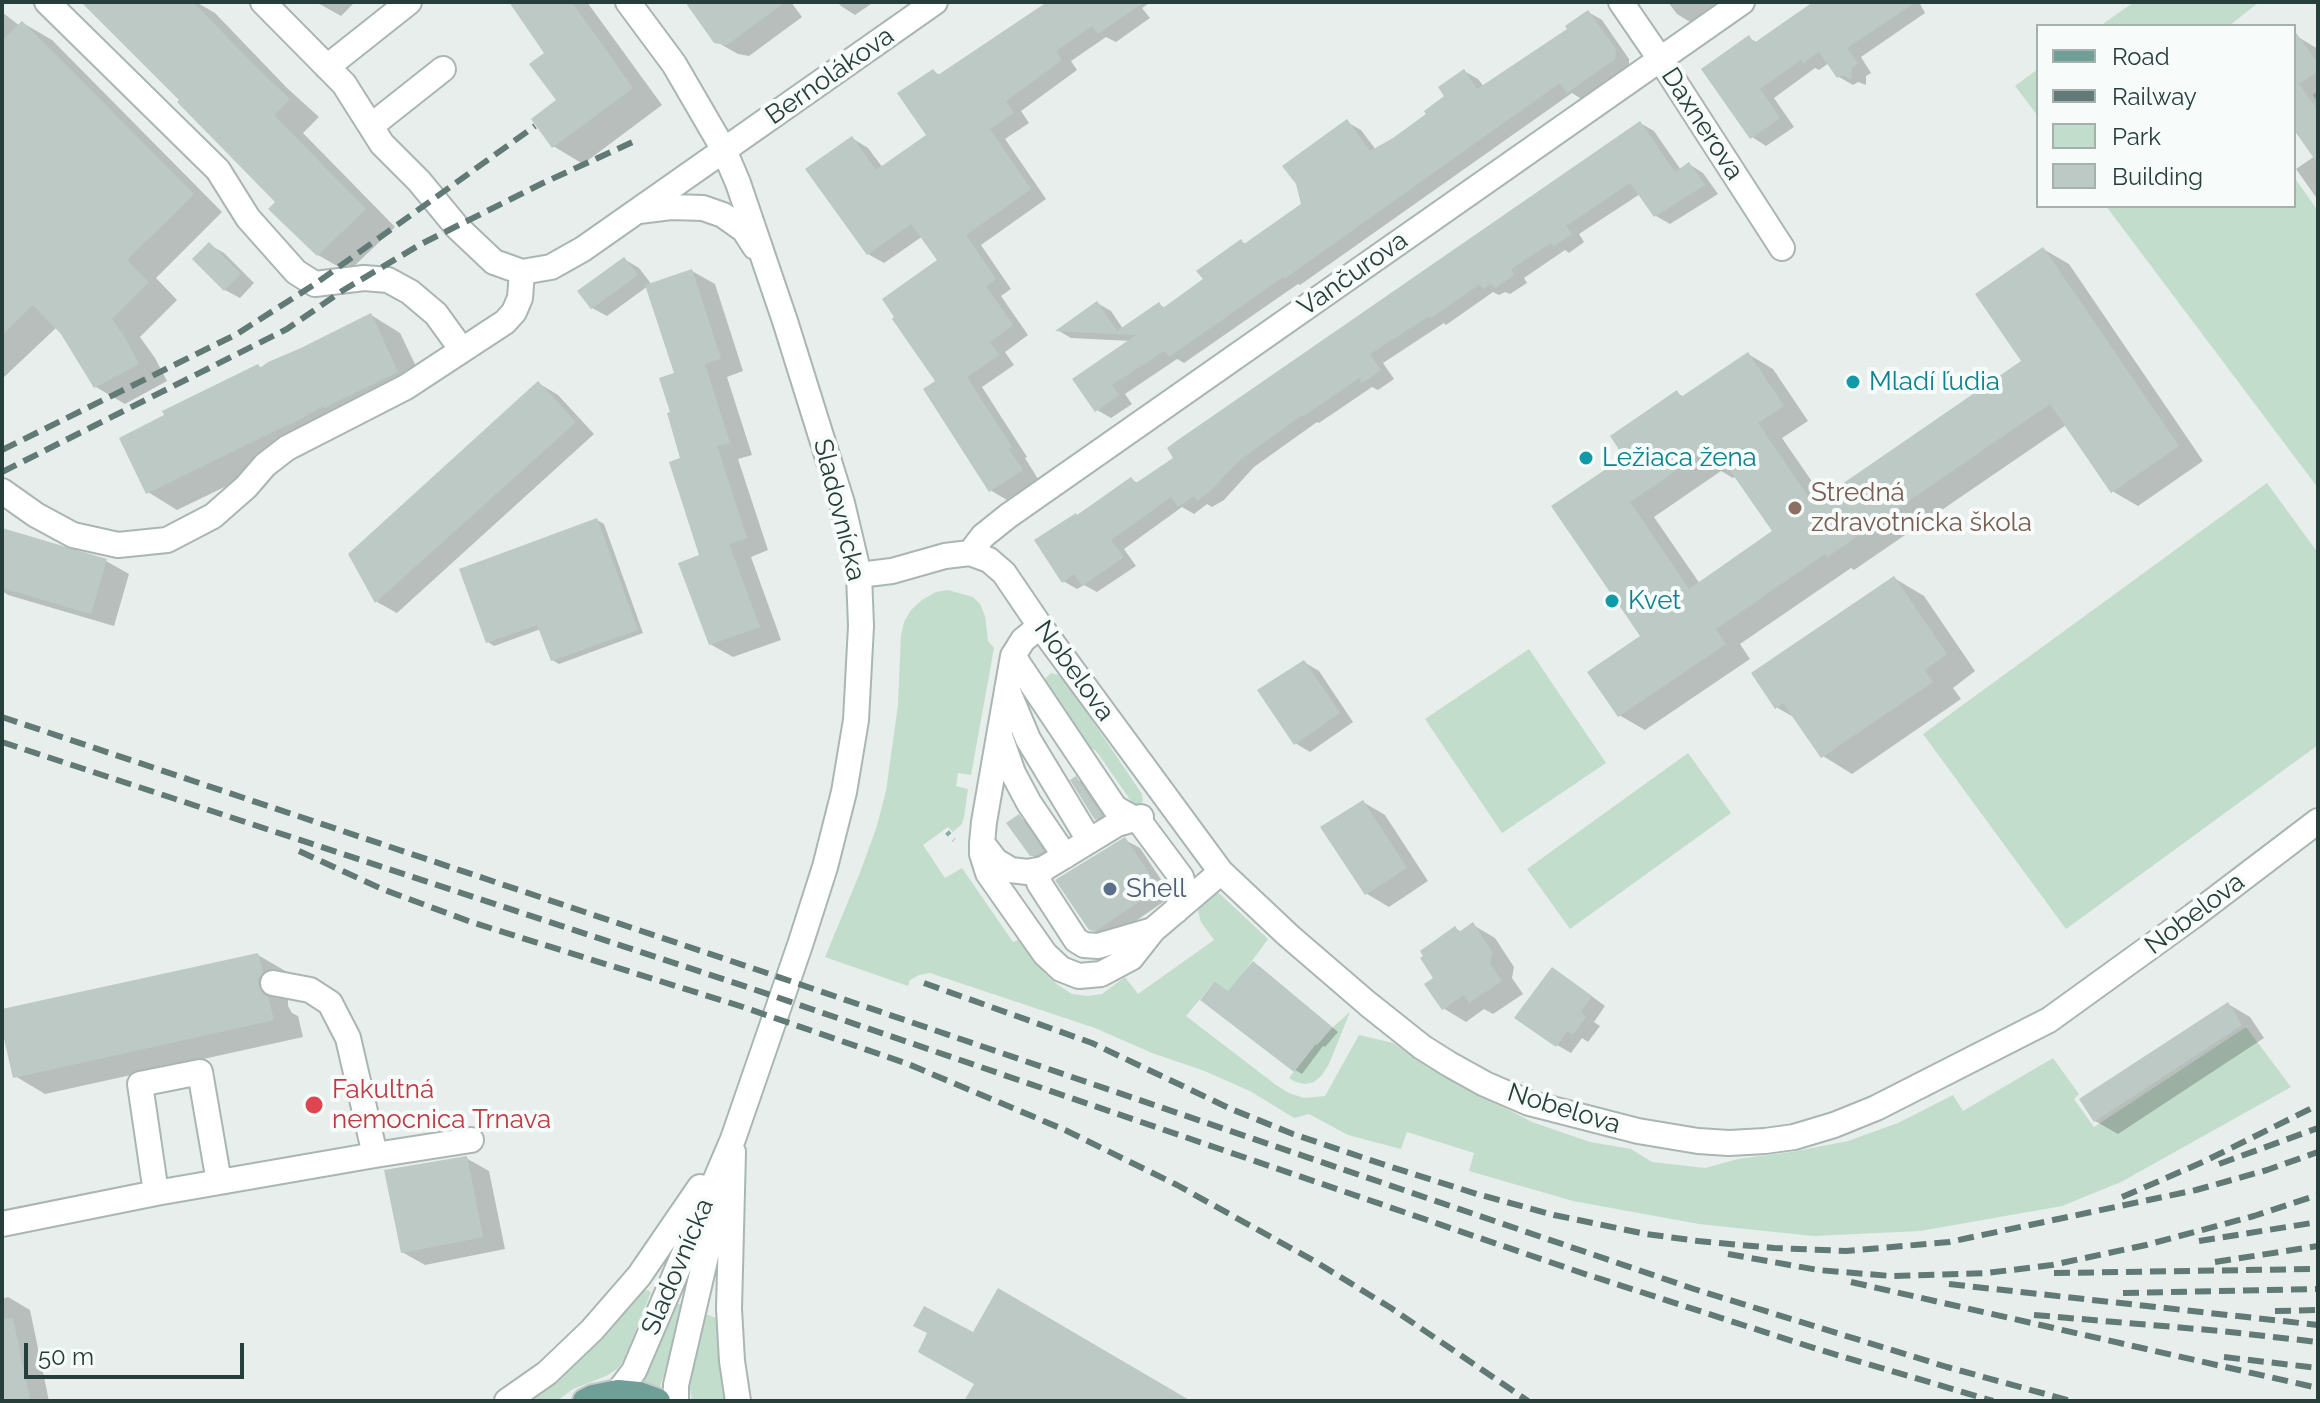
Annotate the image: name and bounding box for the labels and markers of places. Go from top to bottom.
place label: Mladí ľudia [1869,366,2000,398]
marker: Mladí ľudia [1844,373,1862,391]
place label: Ležiaca žena [1602,442,1757,474]
marker: Ležiaca žena [1577,449,1595,467]
place label: Stredná zdravotnícka škola [1811,477,2032,538]
marker: Stredná zdravotnícka škola [1786,499,1804,517]
place label: Kvet [1628,585,1681,617]
marker: Kvet [1603,592,1621,610]
place label: Shell [1126,873,1186,905]
marker: Shell [1101,880,1119,898]
place label: Fakultná nemocnica Trnava [332,1074,551,1136]
marker: Fakultná nemocnica Trnava [303,1094,325,1116]

